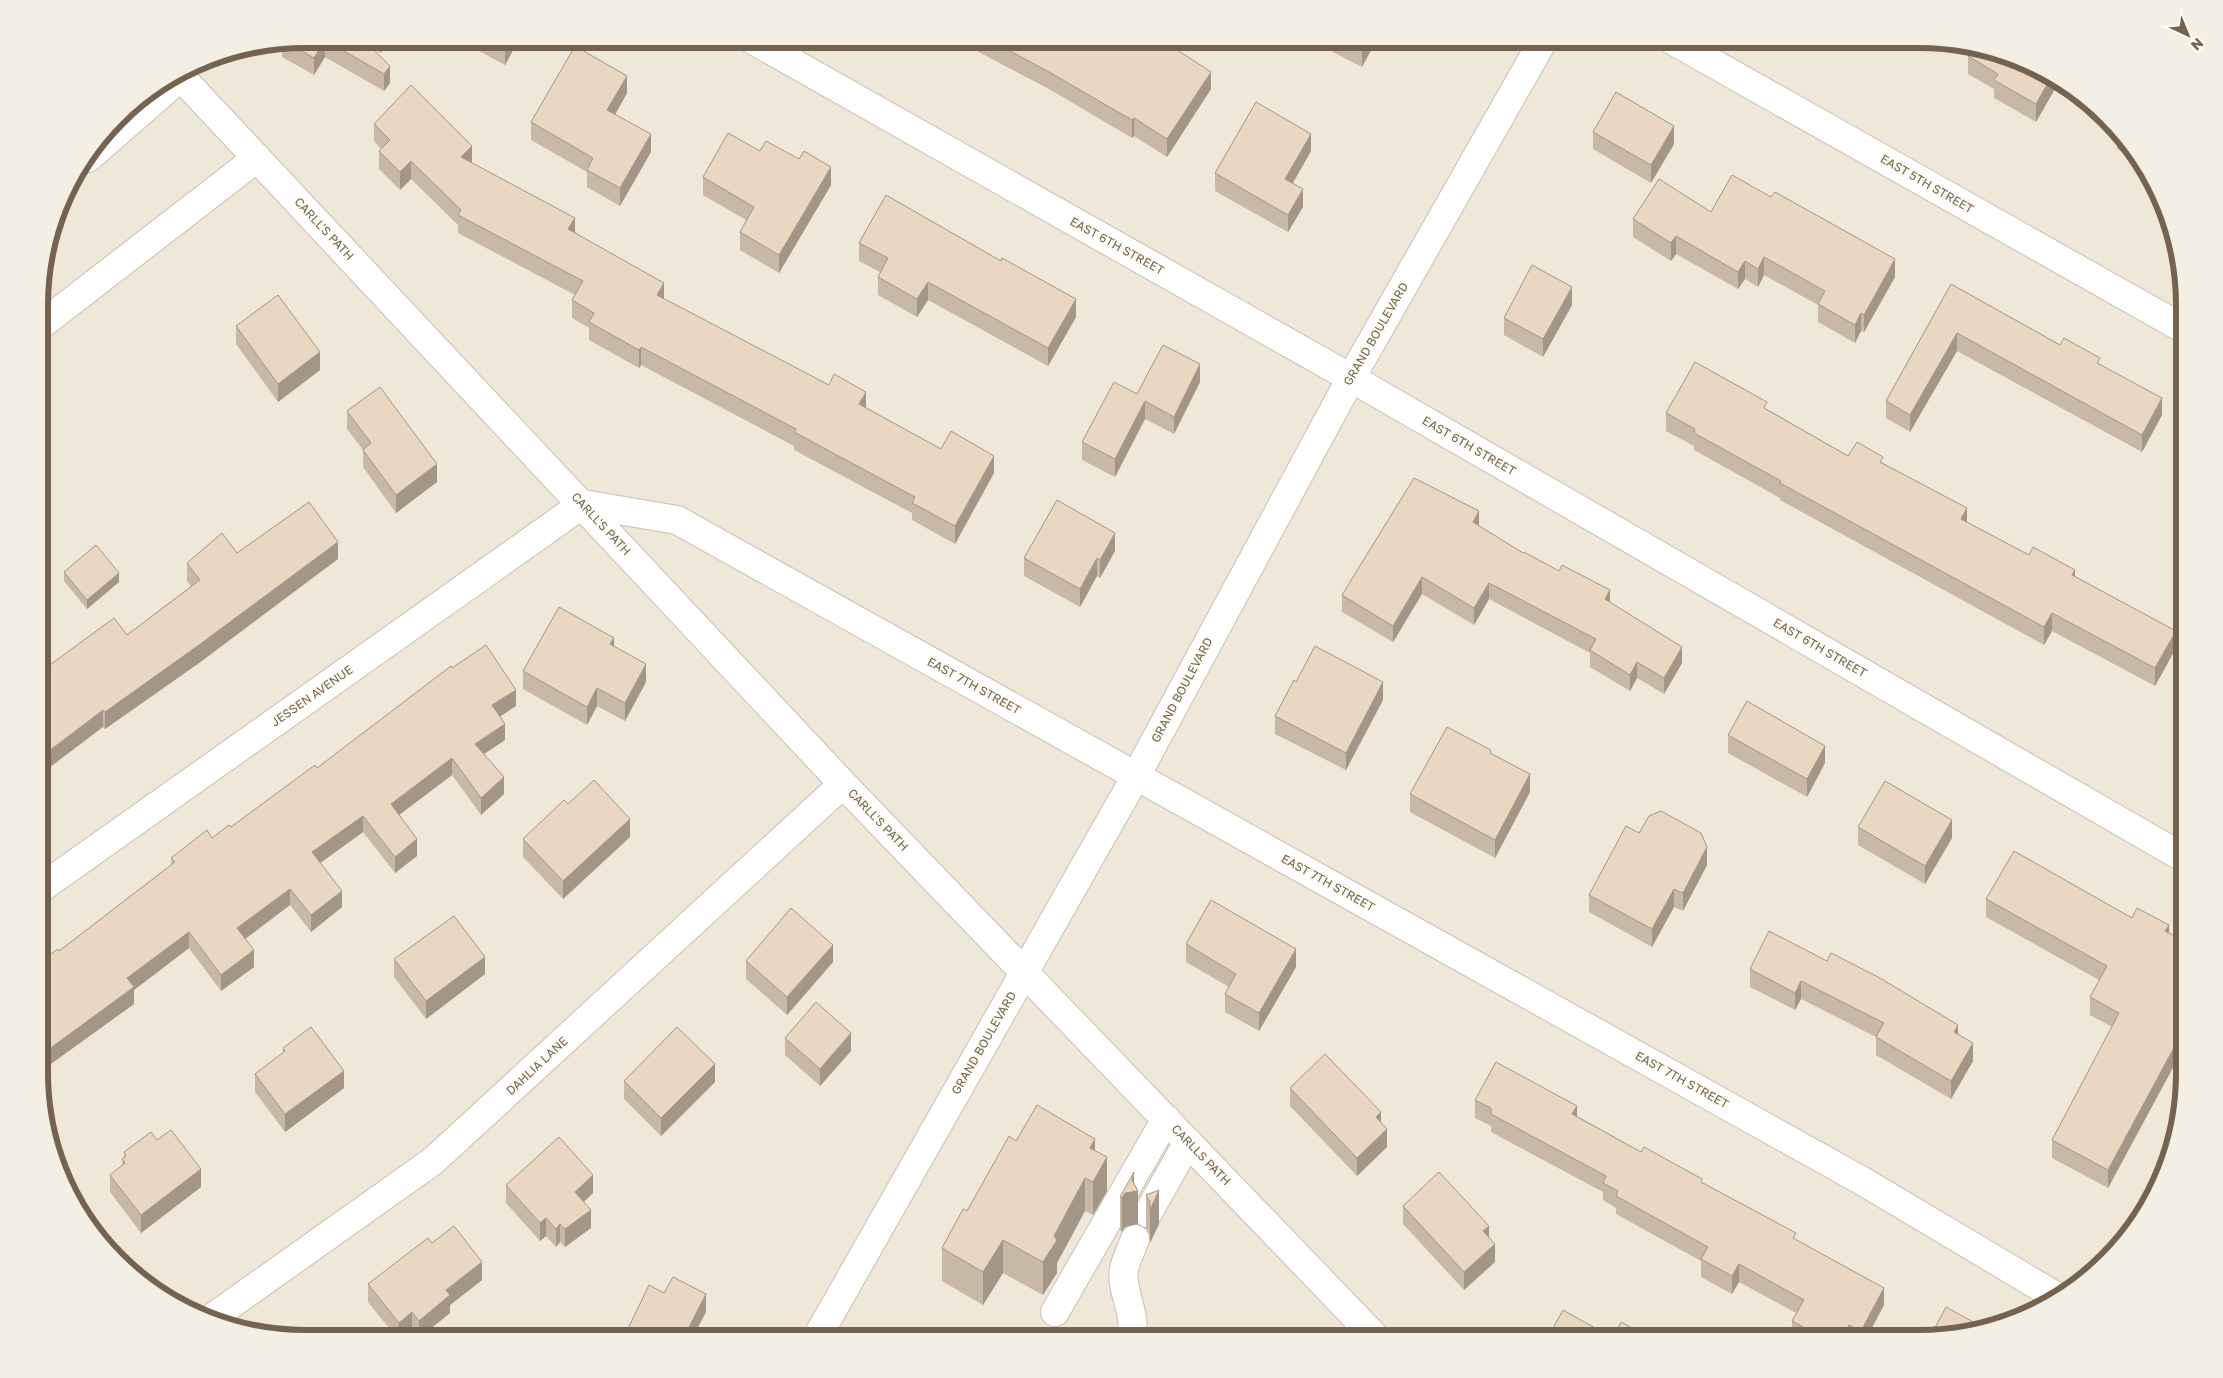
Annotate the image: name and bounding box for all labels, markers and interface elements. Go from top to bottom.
north arrow [2163,10,2213,60]
text: N [2188,35,2207,55]
street label: EAST 5TH STREET [1878,151,1977,217]
street label: CARLL'S PATH [291,194,357,263]
street label: EAST 6TH STREET [1068,213,1167,278]
street label: GRAND BOULEVARD [1340,279,1411,388]
street label: EAST 6TH STREET [1420,413,1519,479]
street label: CARLL'S PATH [568,489,634,558]
street label: EAST 6TH STREET [1771,615,1870,681]
street label: GRAND BOULEVARD [1148,635,1216,745]
street label: EAST 7TH STREET [925,654,1024,718]
street label: JESSEN AVENUE [268,662,355,729]
street label: CARLL'S PATH [845,786,912,854]
street label: EAST 7TH STREET [1279,851,1378,915]
street label: GRAND BOULEVARD [948,988,1019,1097]
street label: DAHLIA LANE [503,1033,571,1098]
street label: EAST 7TH STREET [1633,1048,1732,1112]
street label: CARLLS PATH [1169,1121,1234,1188]

